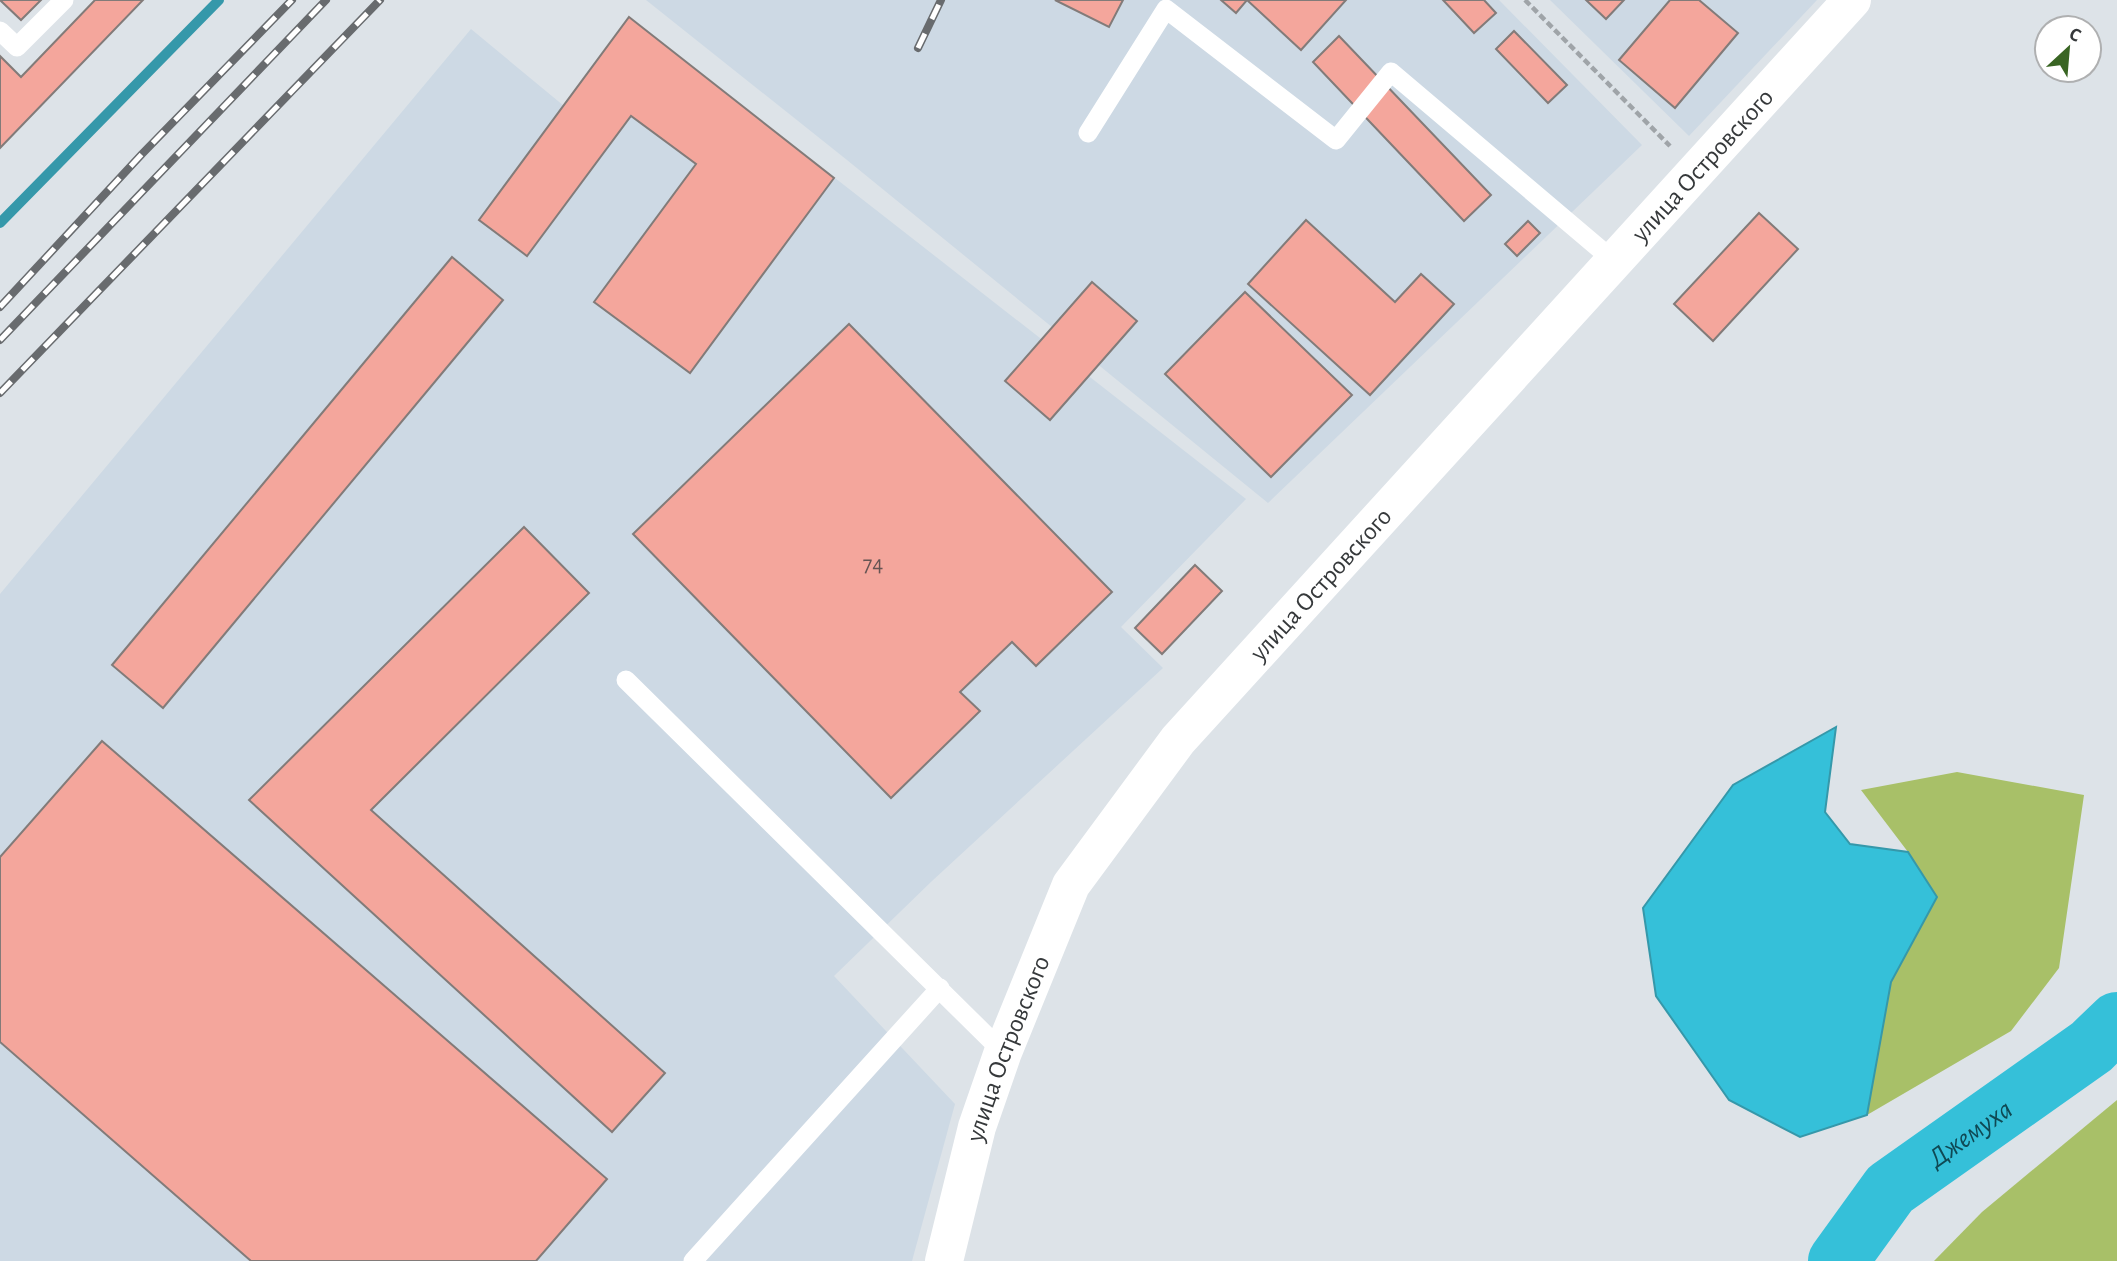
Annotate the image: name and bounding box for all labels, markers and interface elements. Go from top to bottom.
north arrow [2033,14,2103,84]
text: С [2066,24,2084,46]
street label: улица Островского [1626,84,1778,248]
street label: улица Островского [1244,503,1397,667]
house number: 74 [863,553,883,576]
street label: улица Островского [962,952,1055,1145]
water label: Джемуха [1922,1095,2018,1174]

